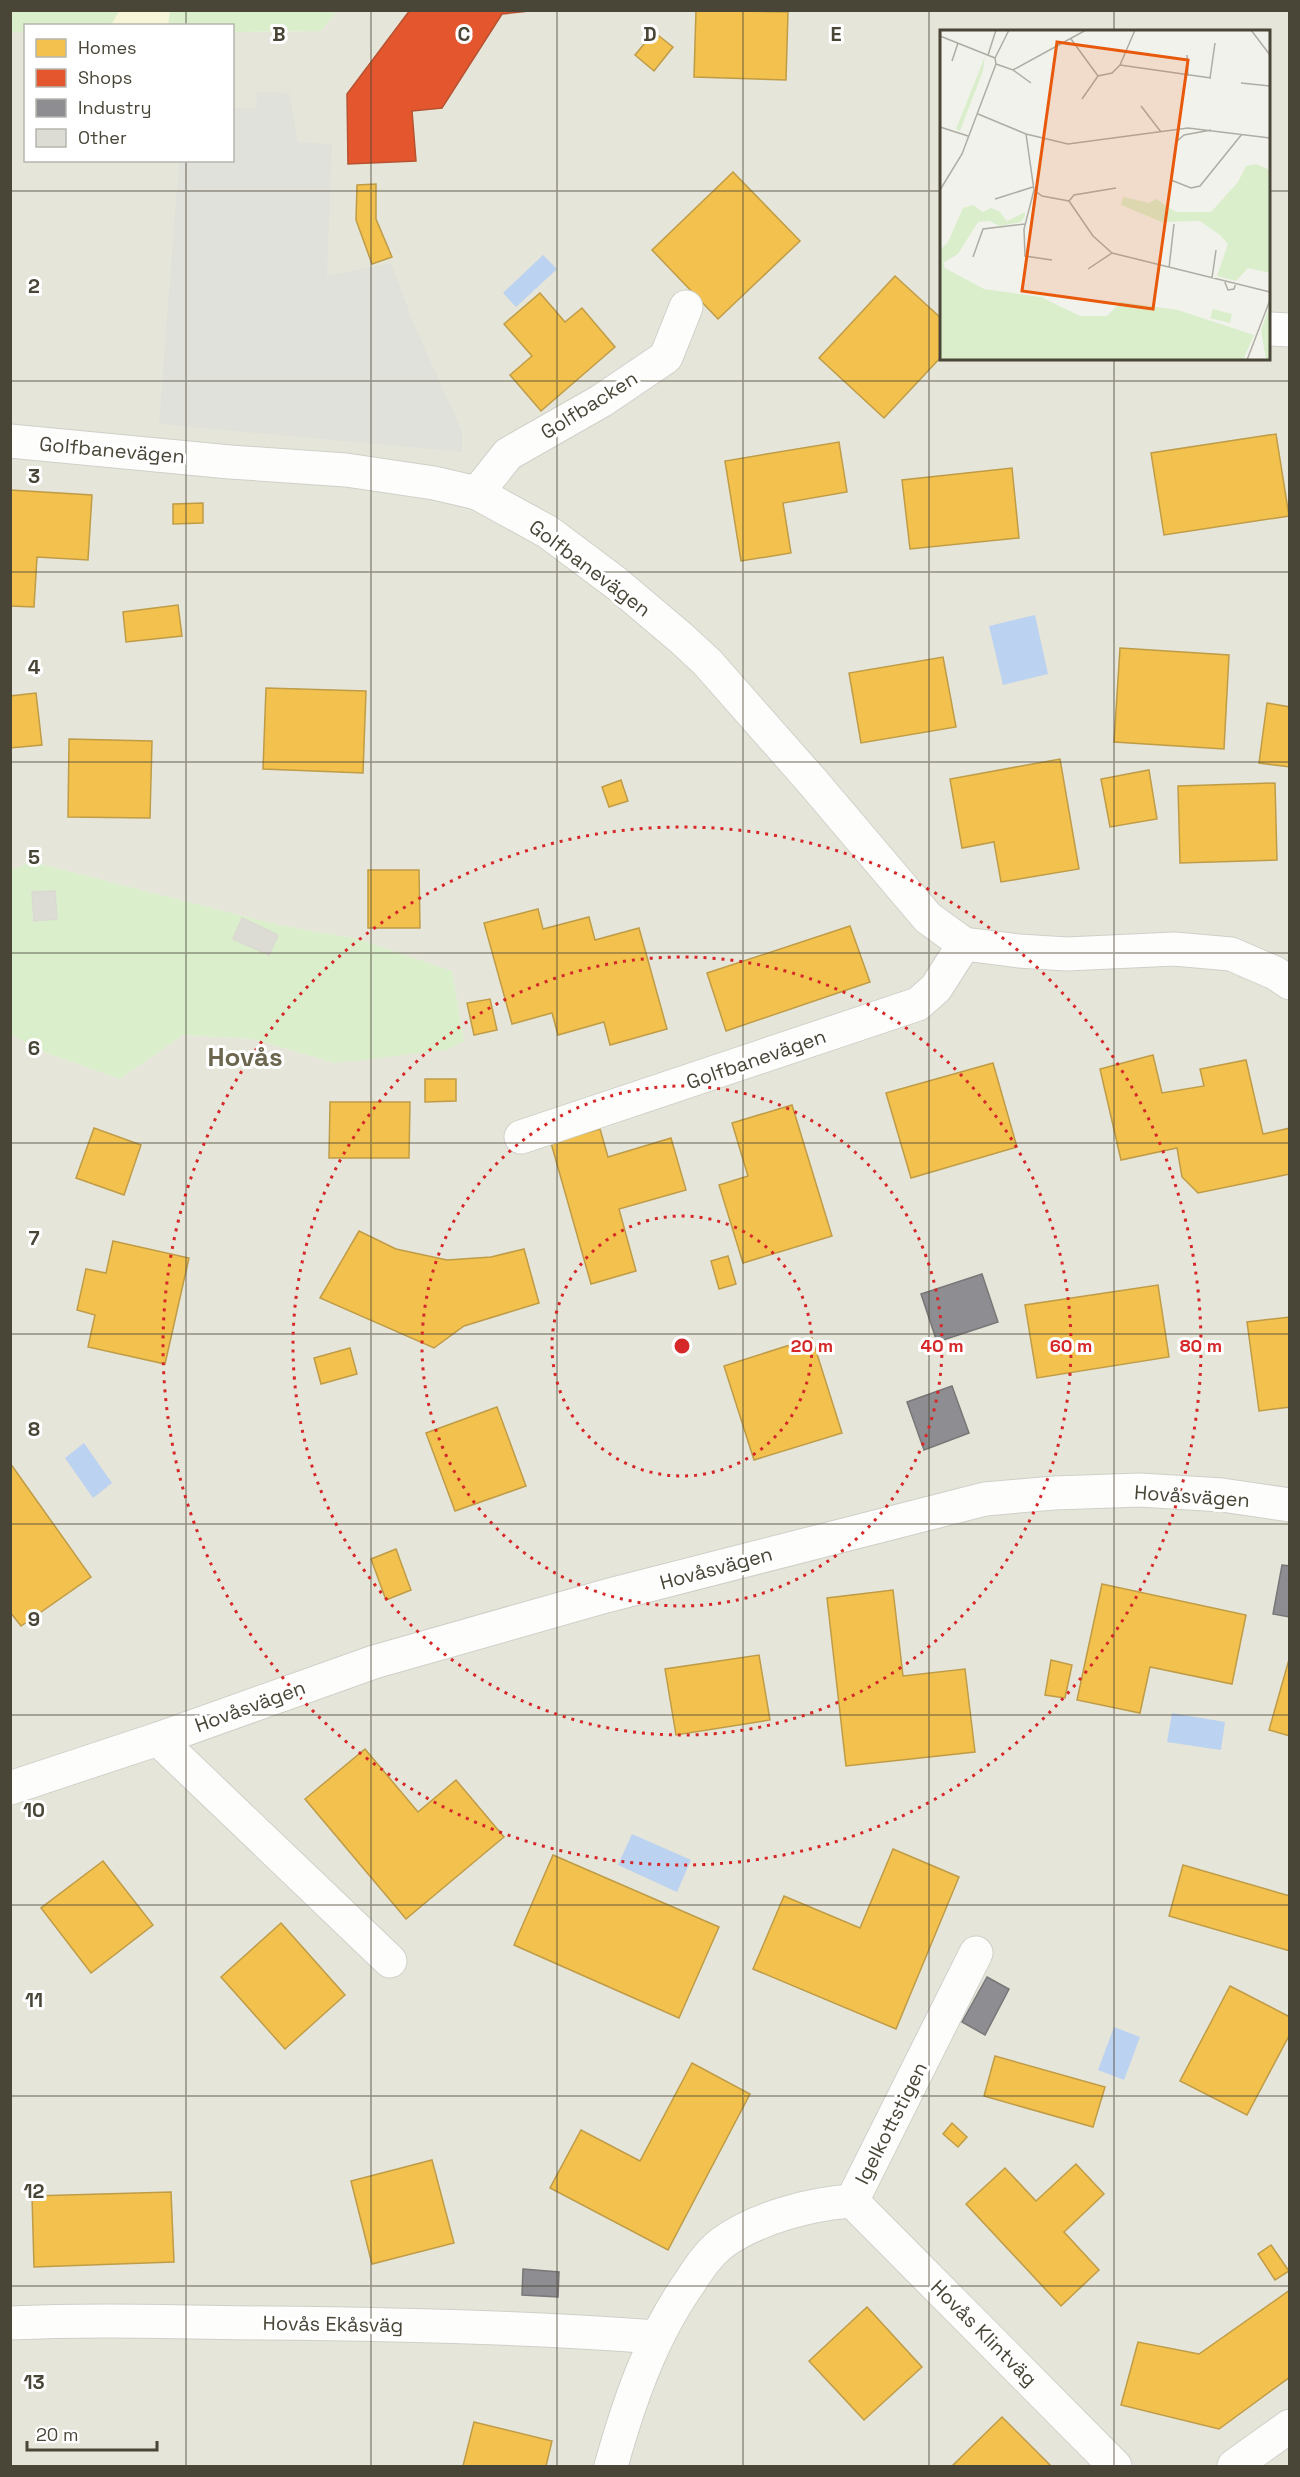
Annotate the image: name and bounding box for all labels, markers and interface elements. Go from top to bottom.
text: B [272,21,286,47]
text: C [458,21,471,47]
text: D [643,21,657,47]
text: E [830,21,842,47]
legend [24,24,234,162]
inset map [940,30,1270,360]
text: Homes [78,36,137,59]
text: Shops [78,66,132,89]
text: Industry [78,96,151,119]
text: Other [78,126,127,149]
text: 2 [28,273,40,299]
street label: Golfbacken [536,365,642,445]
street label: Golfbanevägen [38,431,186,469]
text: 3 [28,463,40,489]
street label: Golfbanevägen [524,514,656,622]
text: 4 [28,654,41,680]
text: 5 [28,844,40,870]
street label: Golfbanevägen [683,1023,829,1095]
text: 6 [28,1035,40,1061]
district label: Hovås [207,1040,283,1074]
text: 7 [28,1225,40,1251]
text: 20 m [791,1334,833,1357]
text: 40 m [920,1334,964,1357]
text: 60 m [1050,1334,1092,1357]
text: 80 m [1180,1334,1222,1357]
centre of rings [672,1336,692,1356]
text: 8 [28,1416,40,1442]
street label: Hovåsvägen [1133,1479,1251,1513]
street label: Hovåsvägen [657,1540,775,1596]
text: 9 [28,1606,40,1632]
street label: Hovåsvägen [191,1674,309,1738]
text: 10 [23,1797,45,1823]
text: 11 [25,1987,43,2013]
street label: Igelkottstigen [849,2057,933,2189]
text: 12 [24,2178,45,2204]
street label: Hovås Klintväg [925,2274,1043,2392]
street label: Hovås Ekåsväg [263,2310,403,2338]
text: 13 [23,2369,45,2395]
scale bar [27,2414,158,2452]
text: 20 m [36,2423,79,2446]

